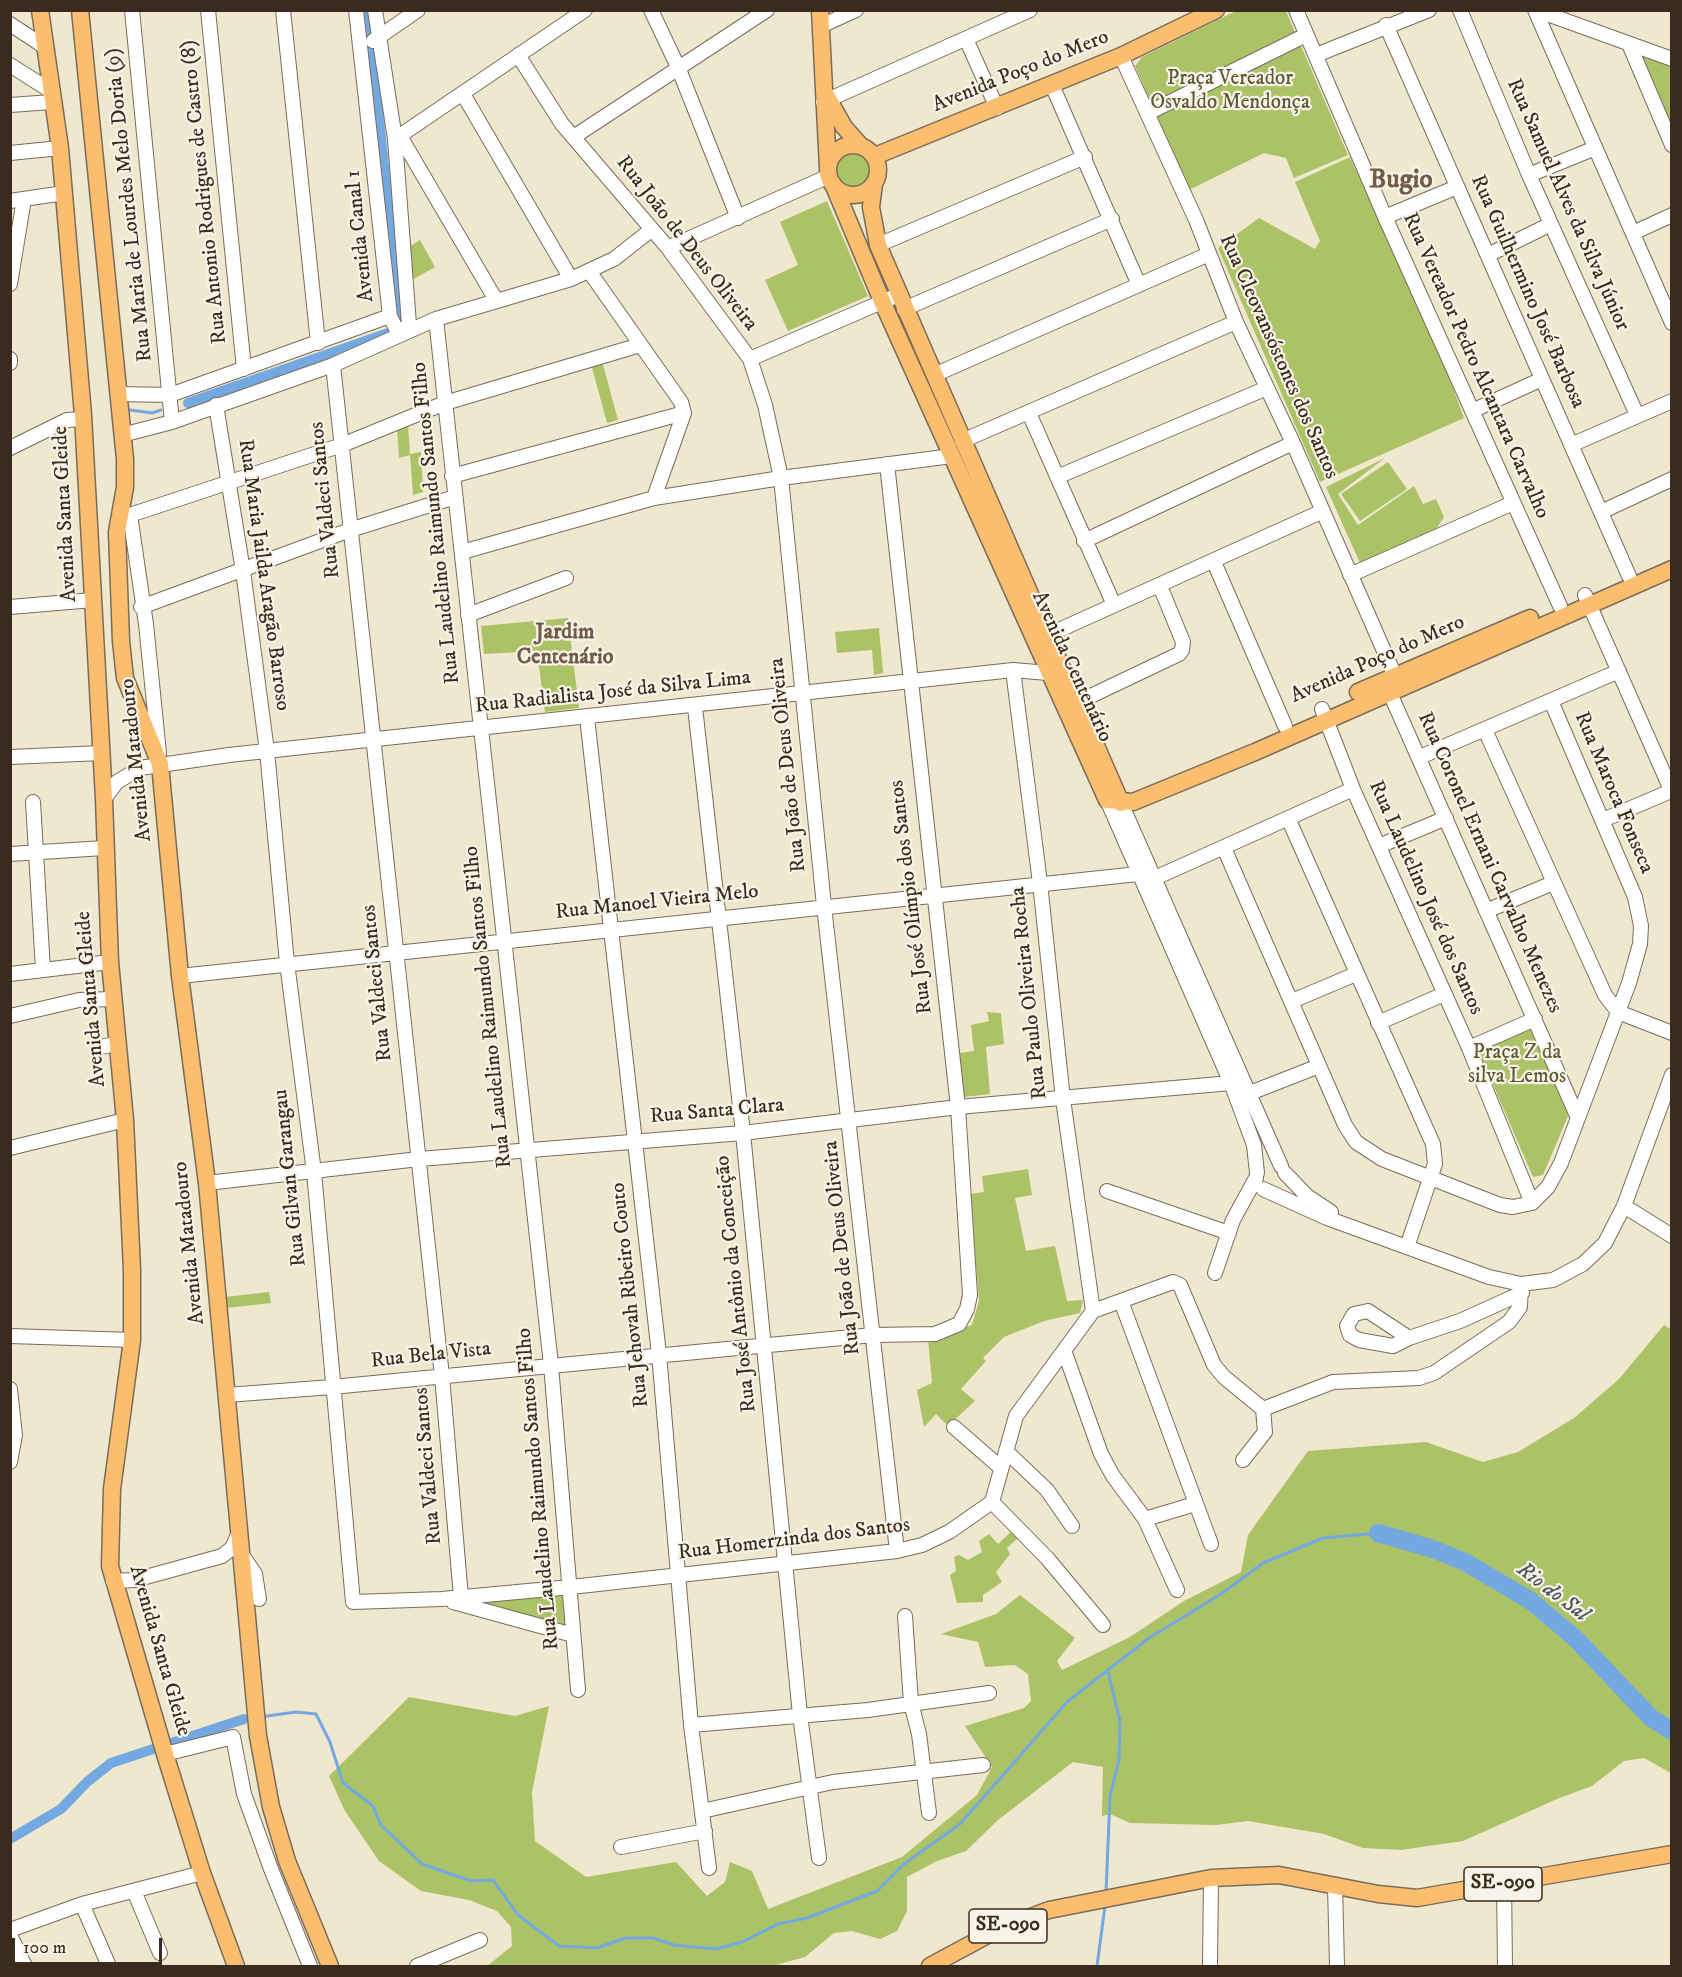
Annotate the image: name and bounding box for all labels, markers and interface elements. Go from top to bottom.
street label: Avenida Poço do Mero [929,25,1113,119]
street label: Rua Antonio Rodrigues de Castro (8) [177,39,233,345]
street label: Rua Maria de Lourdes Melo Doria (9) [101,47,159,363]
park label: Praça Vereador Osvaldo Mendonça [1150,67,1310,117]
street label: Rua Samuel Alves da Silva Júnior [1500,75,1634,335]
street label: Rua João de Deus Oliveira [610,151,762,337]
district label: Bugio [1369,165,1433,197]
street label: Avenida Canal 1 [342,169,380,303]
street label: Rua Guilhermino José Barbosa [1464,171,1590,413]
street label: Rua Vereador Pedro Alcantara Carvalho [1396,209,1554,523]
street label: Rua Cleovansóstones dos Santos [1213,231,1343,483]
street label: Rua Laudelino Raimundo Santos Filho [408,361,466,685]
street label: Rua Valdeci Santos [305,420,347,580]
street label: Avenida Santa Gleide [49,425,83,603]
street label: Rua Maria Jailda Aragão Barroso [231,438,295,712]
street label: Avenida Centenário [1025,588,1117,746]
street label: Avenida Poço do Mero [1287,610,1469,710]
district label: Jardim Centenário [517,620,613,672]
street label: Rua João de Deus Oliveira [765,657,813,873]
street label: Rua Radialista José da Silva Lima [474,666,752,720]
street label: Avenida Matadouro [116,677,158,843]
street label: Rua Maroca Fonseca [1568,708,1658,878]
street label: Rua Coronel Ernani Carvalho Menezes [1411,709,1567,1017]
street label: Rua Laudelino José dos Santos [1362,777,1488,1019]
street label: Rua José Olímpio dos Santos [885,778,939,1016]
street label: Rua Laudelino Raimundo Santos Filho [460,845,518,1169]
street label: Rua Manoel Vieira Melo [554,880,760,926]
street label: Rua Paulo Oliveira Rocha [1006,885,1054,1101]
street label: Rua Valdeci Santos [357,903,399,1063]
street label: Avenida Santa Gleide [72,910,112,1088]
park label: Praça Z da silva Lemos [1468,1041,1566,1091]
street label: Rua Gilvan Garangau [269,1088,313,1268]
street label: Rua Santa Clara [649,1094,785,1130]
street label: Rua João de Deus Oliveira [819,1140,867,1356]
street label: Rua José Antônio da Conceição [711,1154,763,1414]
street label: Avenida Matadouro [169,1160,211,1326]
street label: Rua Jehovah Ribeiro Couto [607,1181,655,1409]
street label: Rua Laudelino Raimundo Santos Filho [512,1327,566,1651]
street label: Rua Bela Vista [370,1337,492,1375]
street label: Rua Valdeci Santos [410,1386,448,1546]
street label: Rua Homerzinda dos Santos [677,1513,911,1567]
water label: Rio do Sal [1511,1557,1593,1629]
street label: Avenida Santa Gleide [123,1563,195,1739]
road number: SE-090 [1464,1867,1542,1901]
road number: SE-090 [969,1909,1047,1943]
scale bar [15,1926,165,1964]
text: 100 m [23,1937,66,1959]

